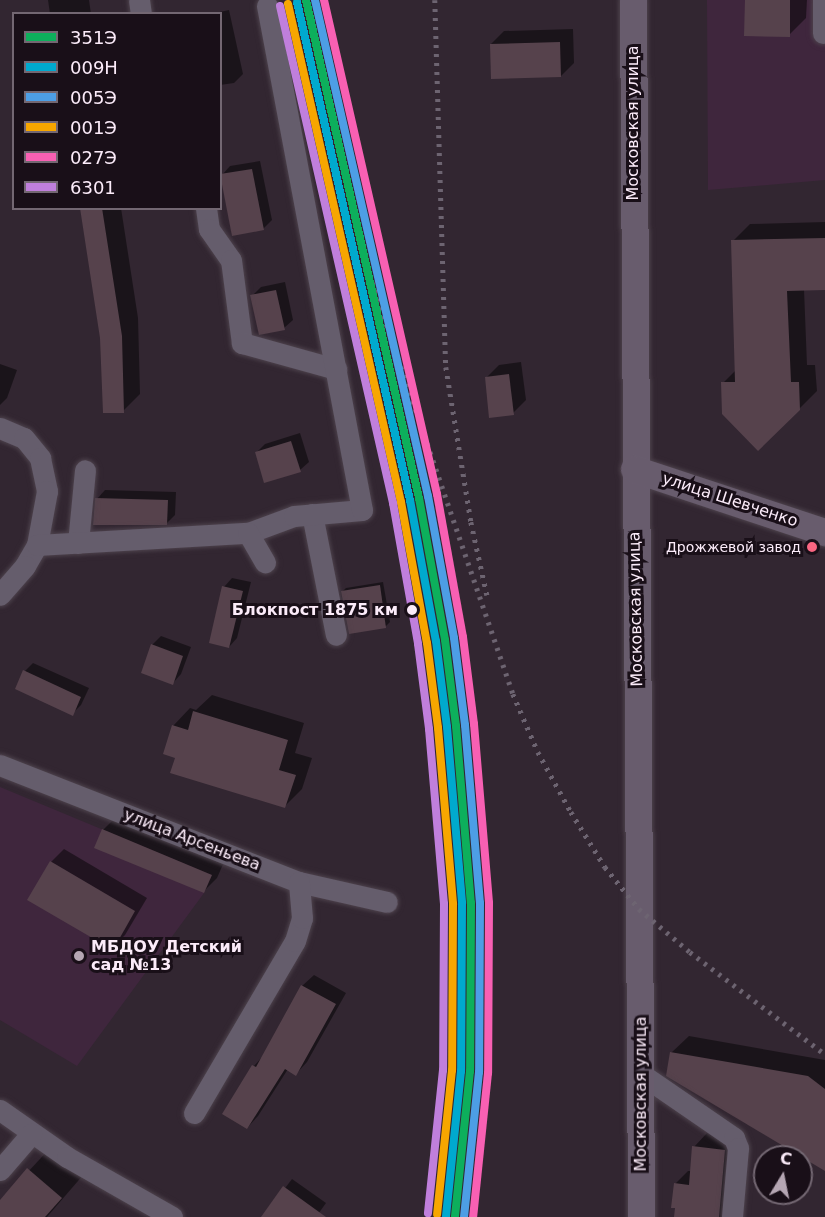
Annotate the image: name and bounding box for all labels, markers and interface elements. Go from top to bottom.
legend [12,12,222,210]
text: 351Э [70,27,117,48]
street label: Московская улица [623,45,643,201]
text: 009Н [70,57,118,78]
text: 005Э [70,87,117,108]
text: 001Э [70,117,117,138]
text: 027Э [70,147,117,168]
text: 6301 [70,177,116,198]
street label: улица Шевченко [660,469,800,531]
street label: Московская улица [625,531,647,687]
place label: Дрожжевой завод [666,539,801,555]
marker: Дрожжевой завод [806,541,818,553]
place label: Блокпост 1875 км [232,600,398,620]
marker: Блокпост 1875 км [403,601,421,619]
street label: улица Арсеньева [121,805,263,875]
place label: МБДОУ Детский сад №13 [91,937,242,975]
marker: МБДОУ Детский сад №13 [72,949,86,963]
street label: Московская улица [631,1016,651,1172]
north arrow [753,1145,813,1205]
text: С [778,1148,793,1169]

